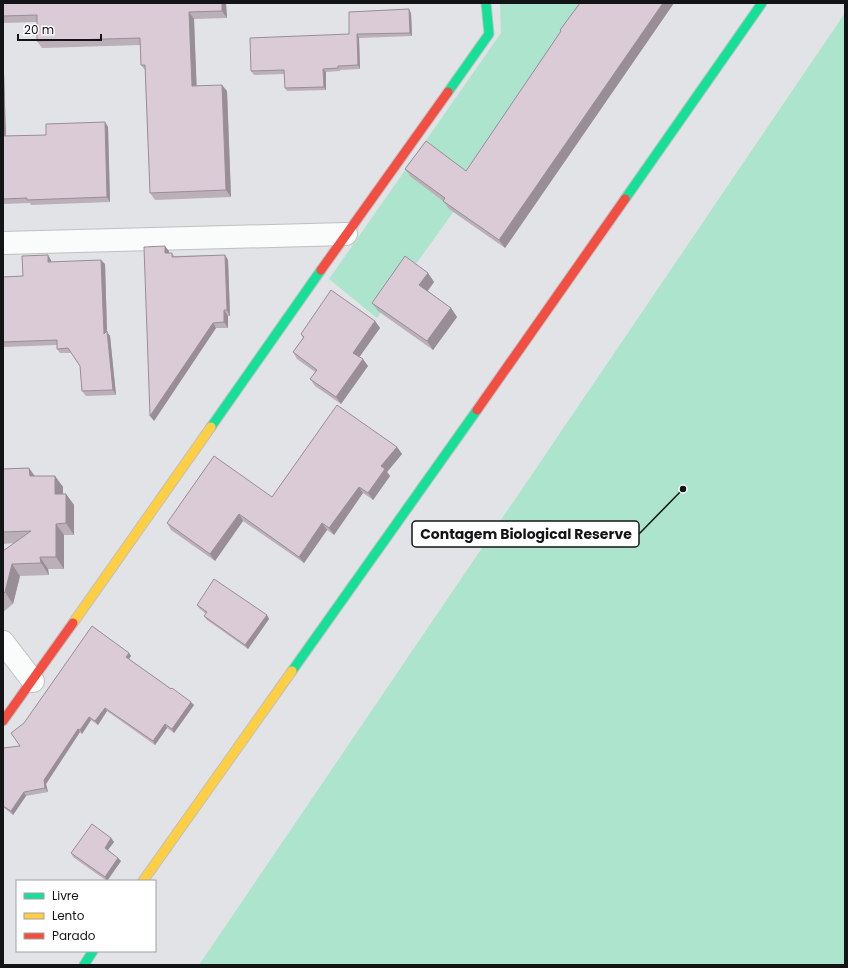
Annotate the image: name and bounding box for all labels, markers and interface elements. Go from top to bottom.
scale bar [18,16,101,42]
text: 20 m [24,21,54,38]
callout: Contagem Biological Reserve [412,521,639,547]
text: Contagem Biological Reserve [420,524,632,544]
legend [16,880,156,952]
text: Livre [52,887,79,904]
text: Lento [52,907,85,924]
text: Parado [52,927,96,944]

